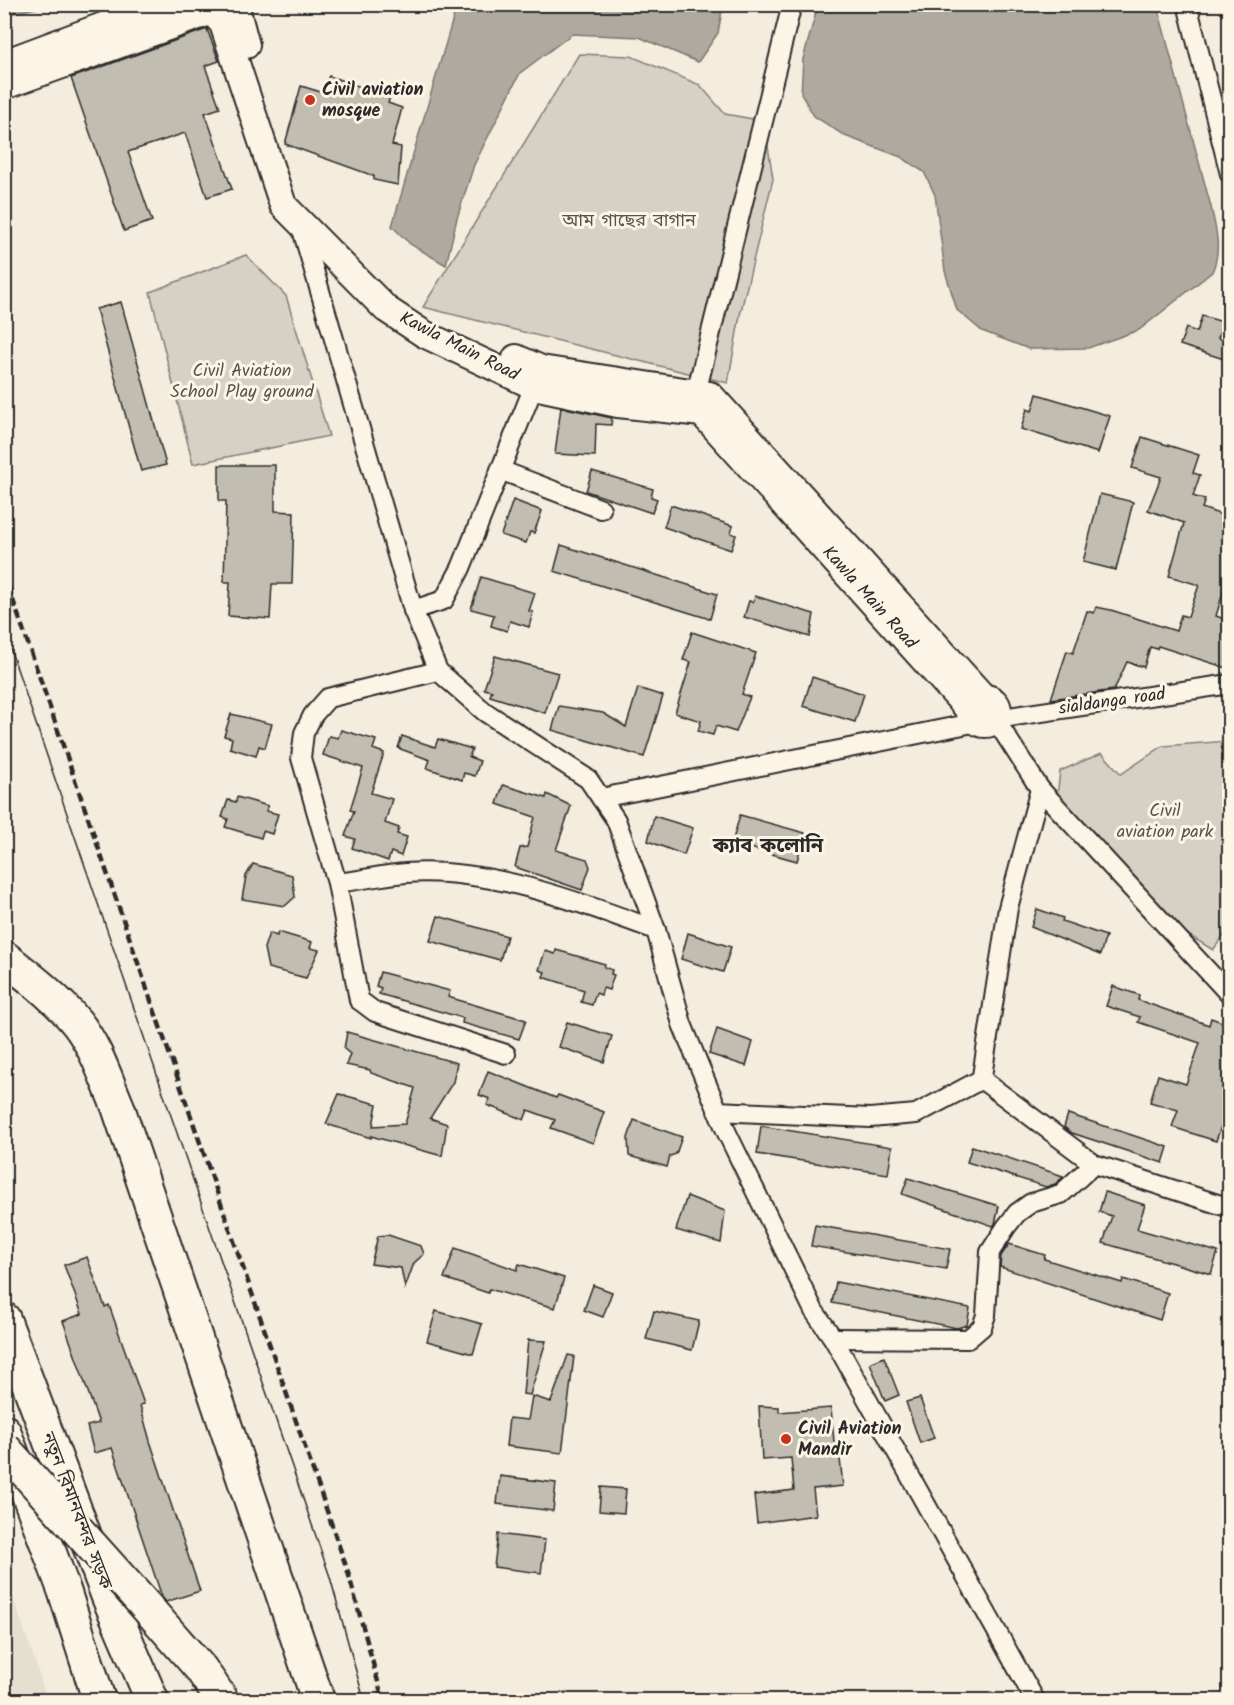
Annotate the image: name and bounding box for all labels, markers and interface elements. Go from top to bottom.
place label: Civil aviation mosque [322,76,423,126]
marker: Civil aviation mosque [303,93,317,107]
park label: আম গাছের বাগান [561,207,697,236]
street label: Kawla Main Road [394,304,525,390]
park label: Civil Aviation School Play ground [170,357,315,407]
street label: Kawla Main Road [814,540,924,657]
street label: sialdanga road [1057,680,1168,724]
park label: Civil aviation park [1117,797,1214,847]
district label: ক্যাব কলোনি [712,831,824,863]
place label: Civil Aviation Mandir [798,1415,902,1465]
street label: নতুন বিমানবন্দর সড়ক [32,1427,120,1594]
marker: Civil Aviation Mandir [779,1432,793,1446]

